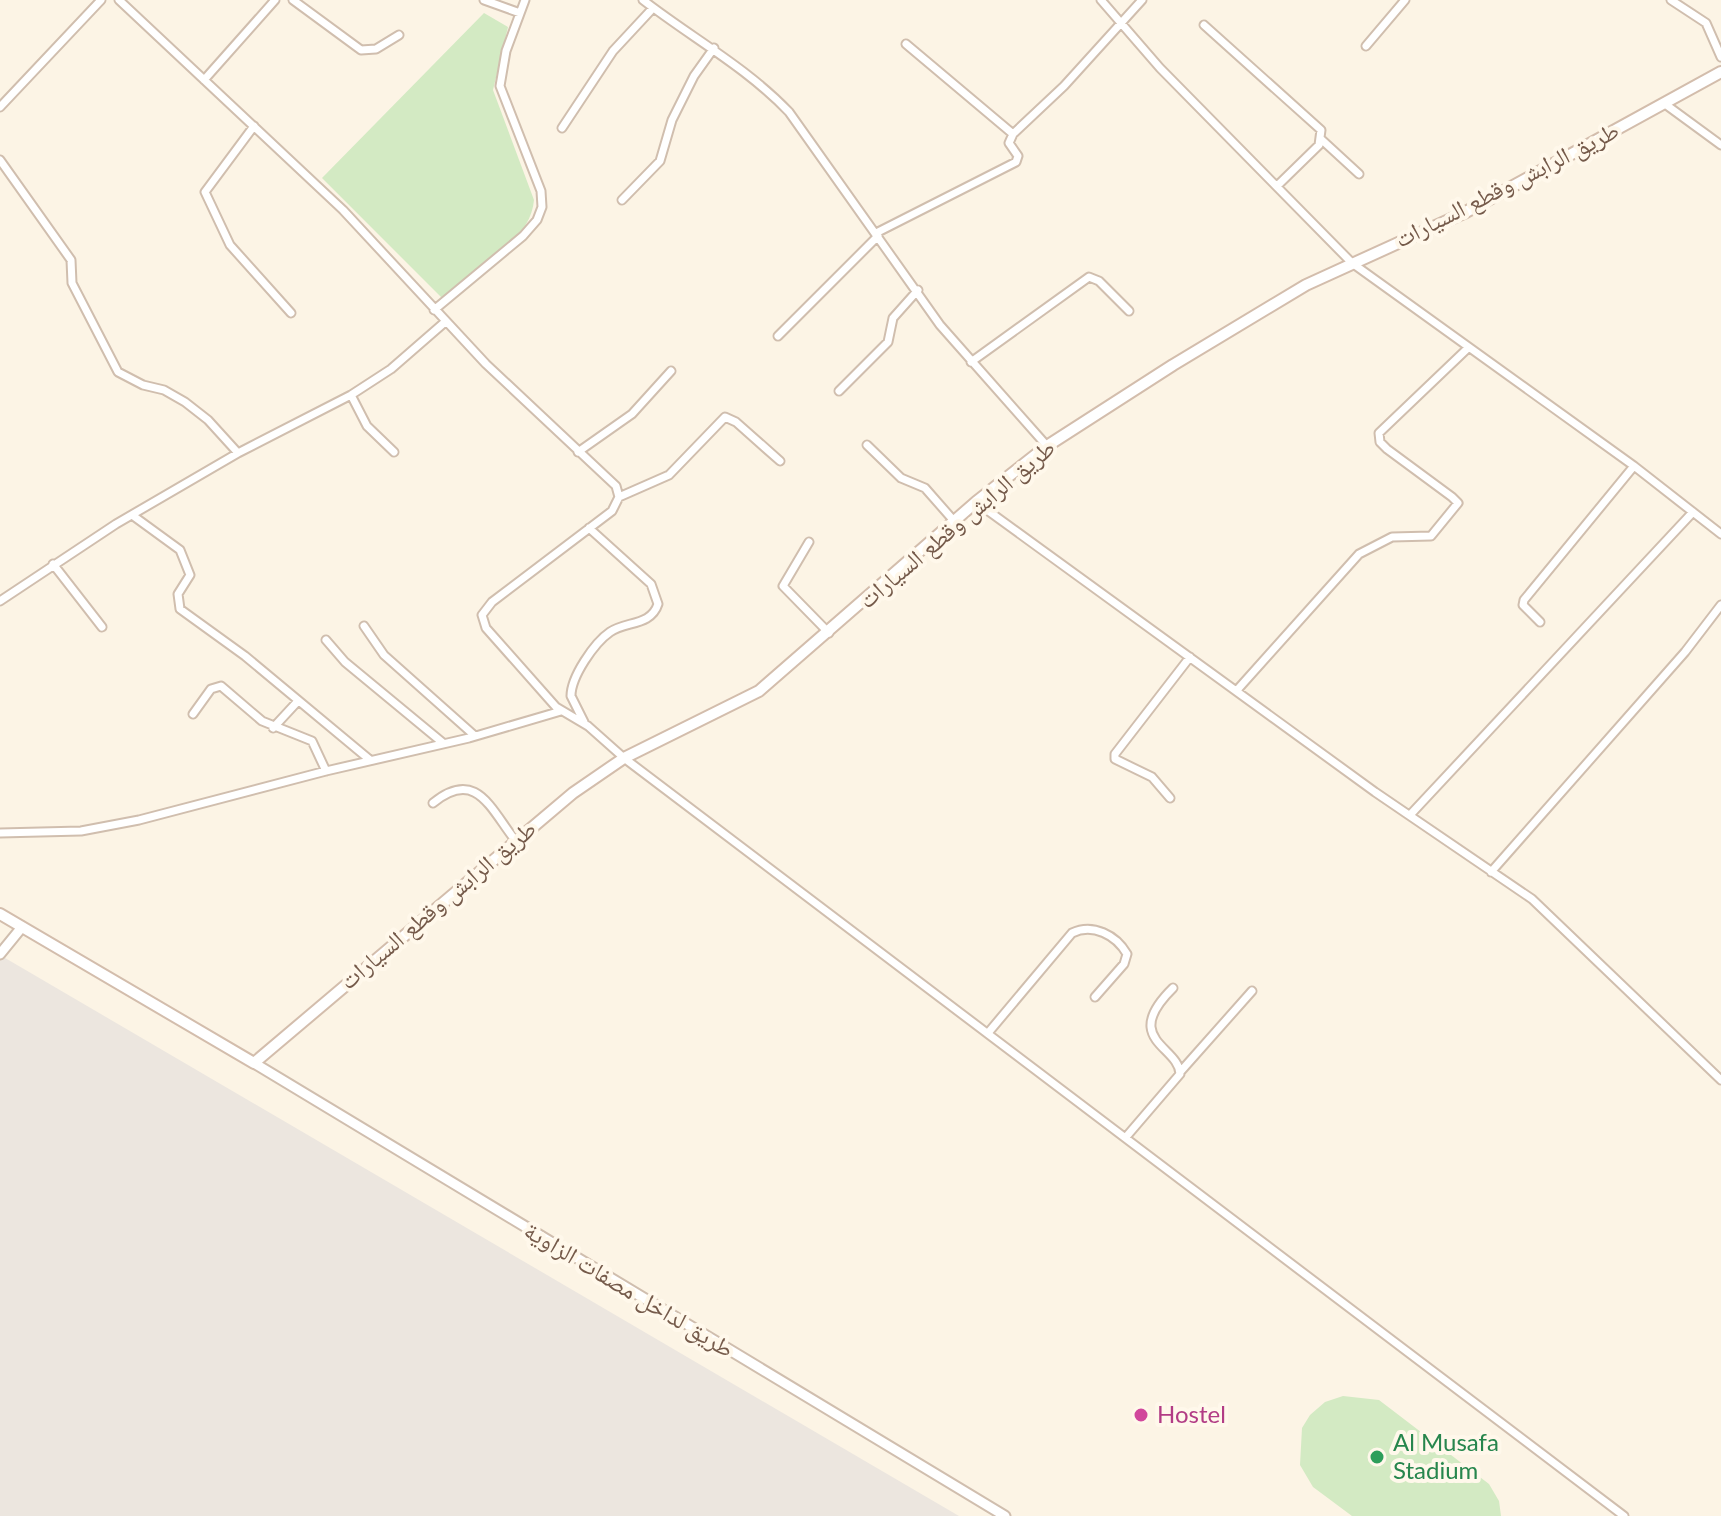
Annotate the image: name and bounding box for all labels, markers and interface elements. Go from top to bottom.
street label: طريق الرابش وقطع السيارات [1389,115,1624,255]
street label: طريق الرابش وقطع السيارات [852,432,1061,615]
street label: طريق الرابش وقطع السيارات [333,813,542,996]
street label: طريق لداخل مصفات الزاوية [519,1215,740,1364]
place label: Hostel [1157,1399,1226,1428]
marker: Hostel [1132,1406,1150,1424]
place label: Al Musafa Stadium [1393,1427,1499,1484]
marker: Al Musafa Stadium [1368,1448,1386,1466]

